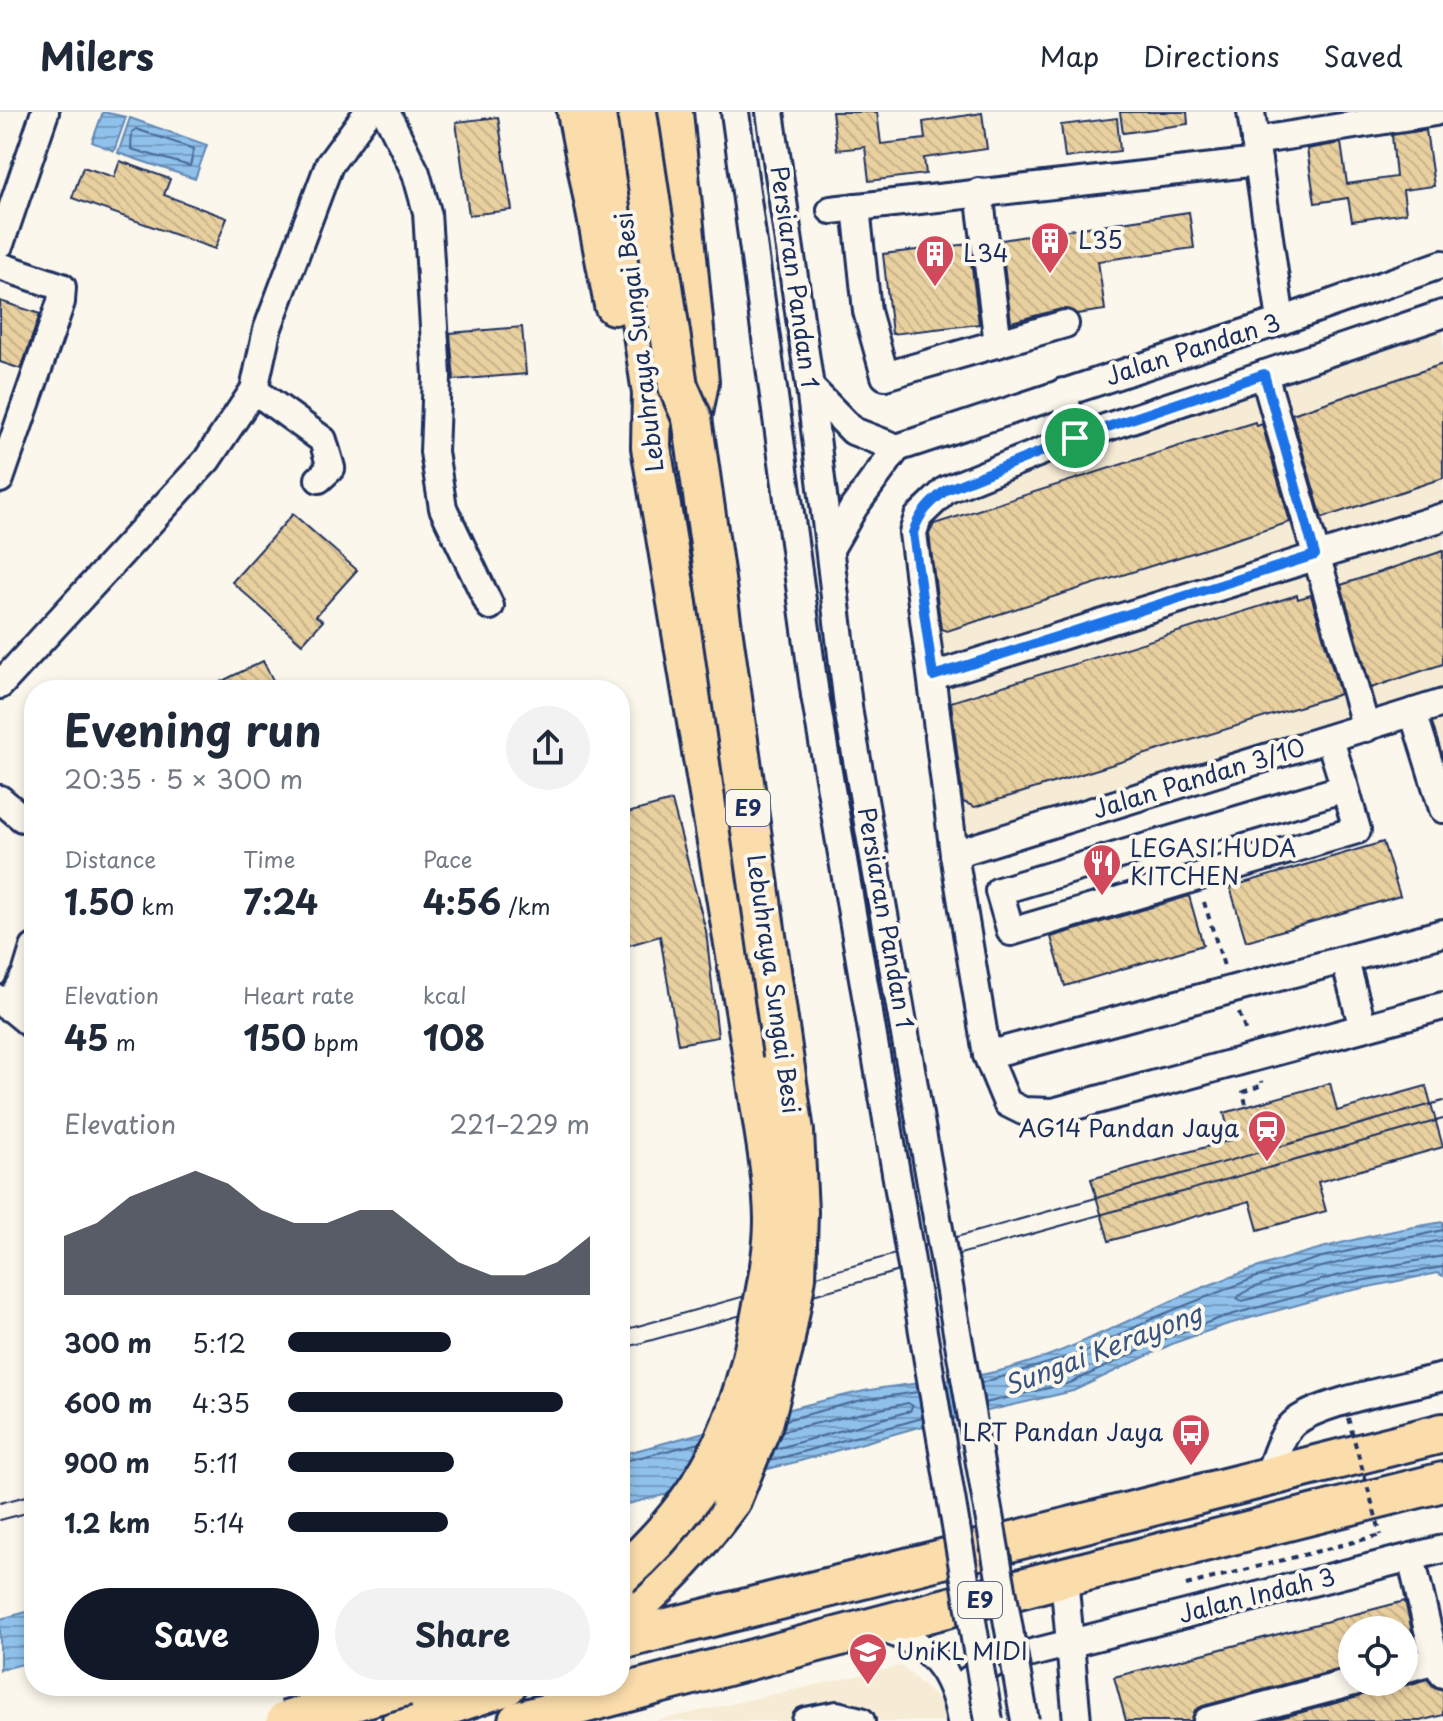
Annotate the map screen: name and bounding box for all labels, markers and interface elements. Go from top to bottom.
text: Milers [40,27,154,84]
text: Map [1040,34,1099,77]
text: Directions [1143,34,1280,77]
text: Saved [1324,34,1403,77]
street label: Persiaran Pandan 1 [763,163,829,390]
street label: Lebuhraya Sungai Besi [604,210,672,474]
building icon: L35 [1029,220,1071,275]
place label: L35 [1078,221,1123,257]
building icon: L34 [914,233,956,288]
place label: L34 [963,234,1009,270]
street label: Jalan Pandan 3 [1100,303,1284,393]
pin [1041,404,1109,472]
icon: arrive [1053,416,1097,460]
text: Evening run [64,696,322,762]
button: share [506,706,590,790]
street label: Jalan Pandan 3/10 [1088,728,1309,826]
text: 20:35 · 5 × 300 m [64,759,303,798]
road number: E9 [726,790,770,826]
street label: Persiaran Pandan 1 [850,804,924,1031]
place label: LEGASI HUDA KITCHEN [1130,829,1296,893]
text: Distance [64,842,156,875]
text: Time [243,842,295,875]
text: Pace [423,842,472,875]
restaurant icon: LEGASI HUDA KITCHEN [1081,842,1123,897]
street label: Lebuhraya Sungai Besi [739,852,811,1116]
text: 1.50 [64,875,134,927]
text: 7:24 [243,875,318,927]
text: 4:56 [423,875,501,927]
text: km [134,889,174,922]
text: /km [501,889,551,922]
text: Elevation [64,978,159,1011]
text: Heart rate [243,978,354,1011]
text: kcal [423,978,467,1011]
text: 45 [64,1011,109,1063]
text: 150 [243,1011,306,1063]
text: 108 [423,1011,485,1063]
text: m [109,1025,136,1058]
text: bpm [306,1025,359,1058]
text: Elevation [64,1104,176,1143]
text: 221–229 m [449,1104,590,1143]
station icon: AG14 Pandan Jaya [1246,1108,1288,1163]
place label: AG14 Pandan Jaya [1018,1109,1239,1145]
water label: Sungai Kerayong [998,1292,1209,1404]
text: 300 m [64,1323,152,1362]
text: 5:12 [192,1323,246,1362]
text: 600 m [64,1383,152,1422]
text: 4:35 [192,1383,250,1422]
bus stop icon: LRT Pandan Jaya [1170,1412,1212,1467]
place label: LRT Pandan Jaya [963,1413,1163,1449]
text: 900 m [64,1443,150,1482]
text: 5:11 [192,1443,238,1482]
text: 1.2 km [64,1503,150,1542]
text: 5:14 [192,1503,245,1542]
street label: Jalan Indah 3 [1174,1557,1339,1631]
road number: E9 [958,1582,1002,1618]
button: Save [64,1588,319,1680]
button: Share [335,1588,590,1680]
map controls [1338,1616,1418,1696]
button: locate [1338,1616,1418,1696]
school or university icon: UniKL MIDI [847,1631,889,1686]
place label: UniKL MIDI [896,1632,1028,1668]

